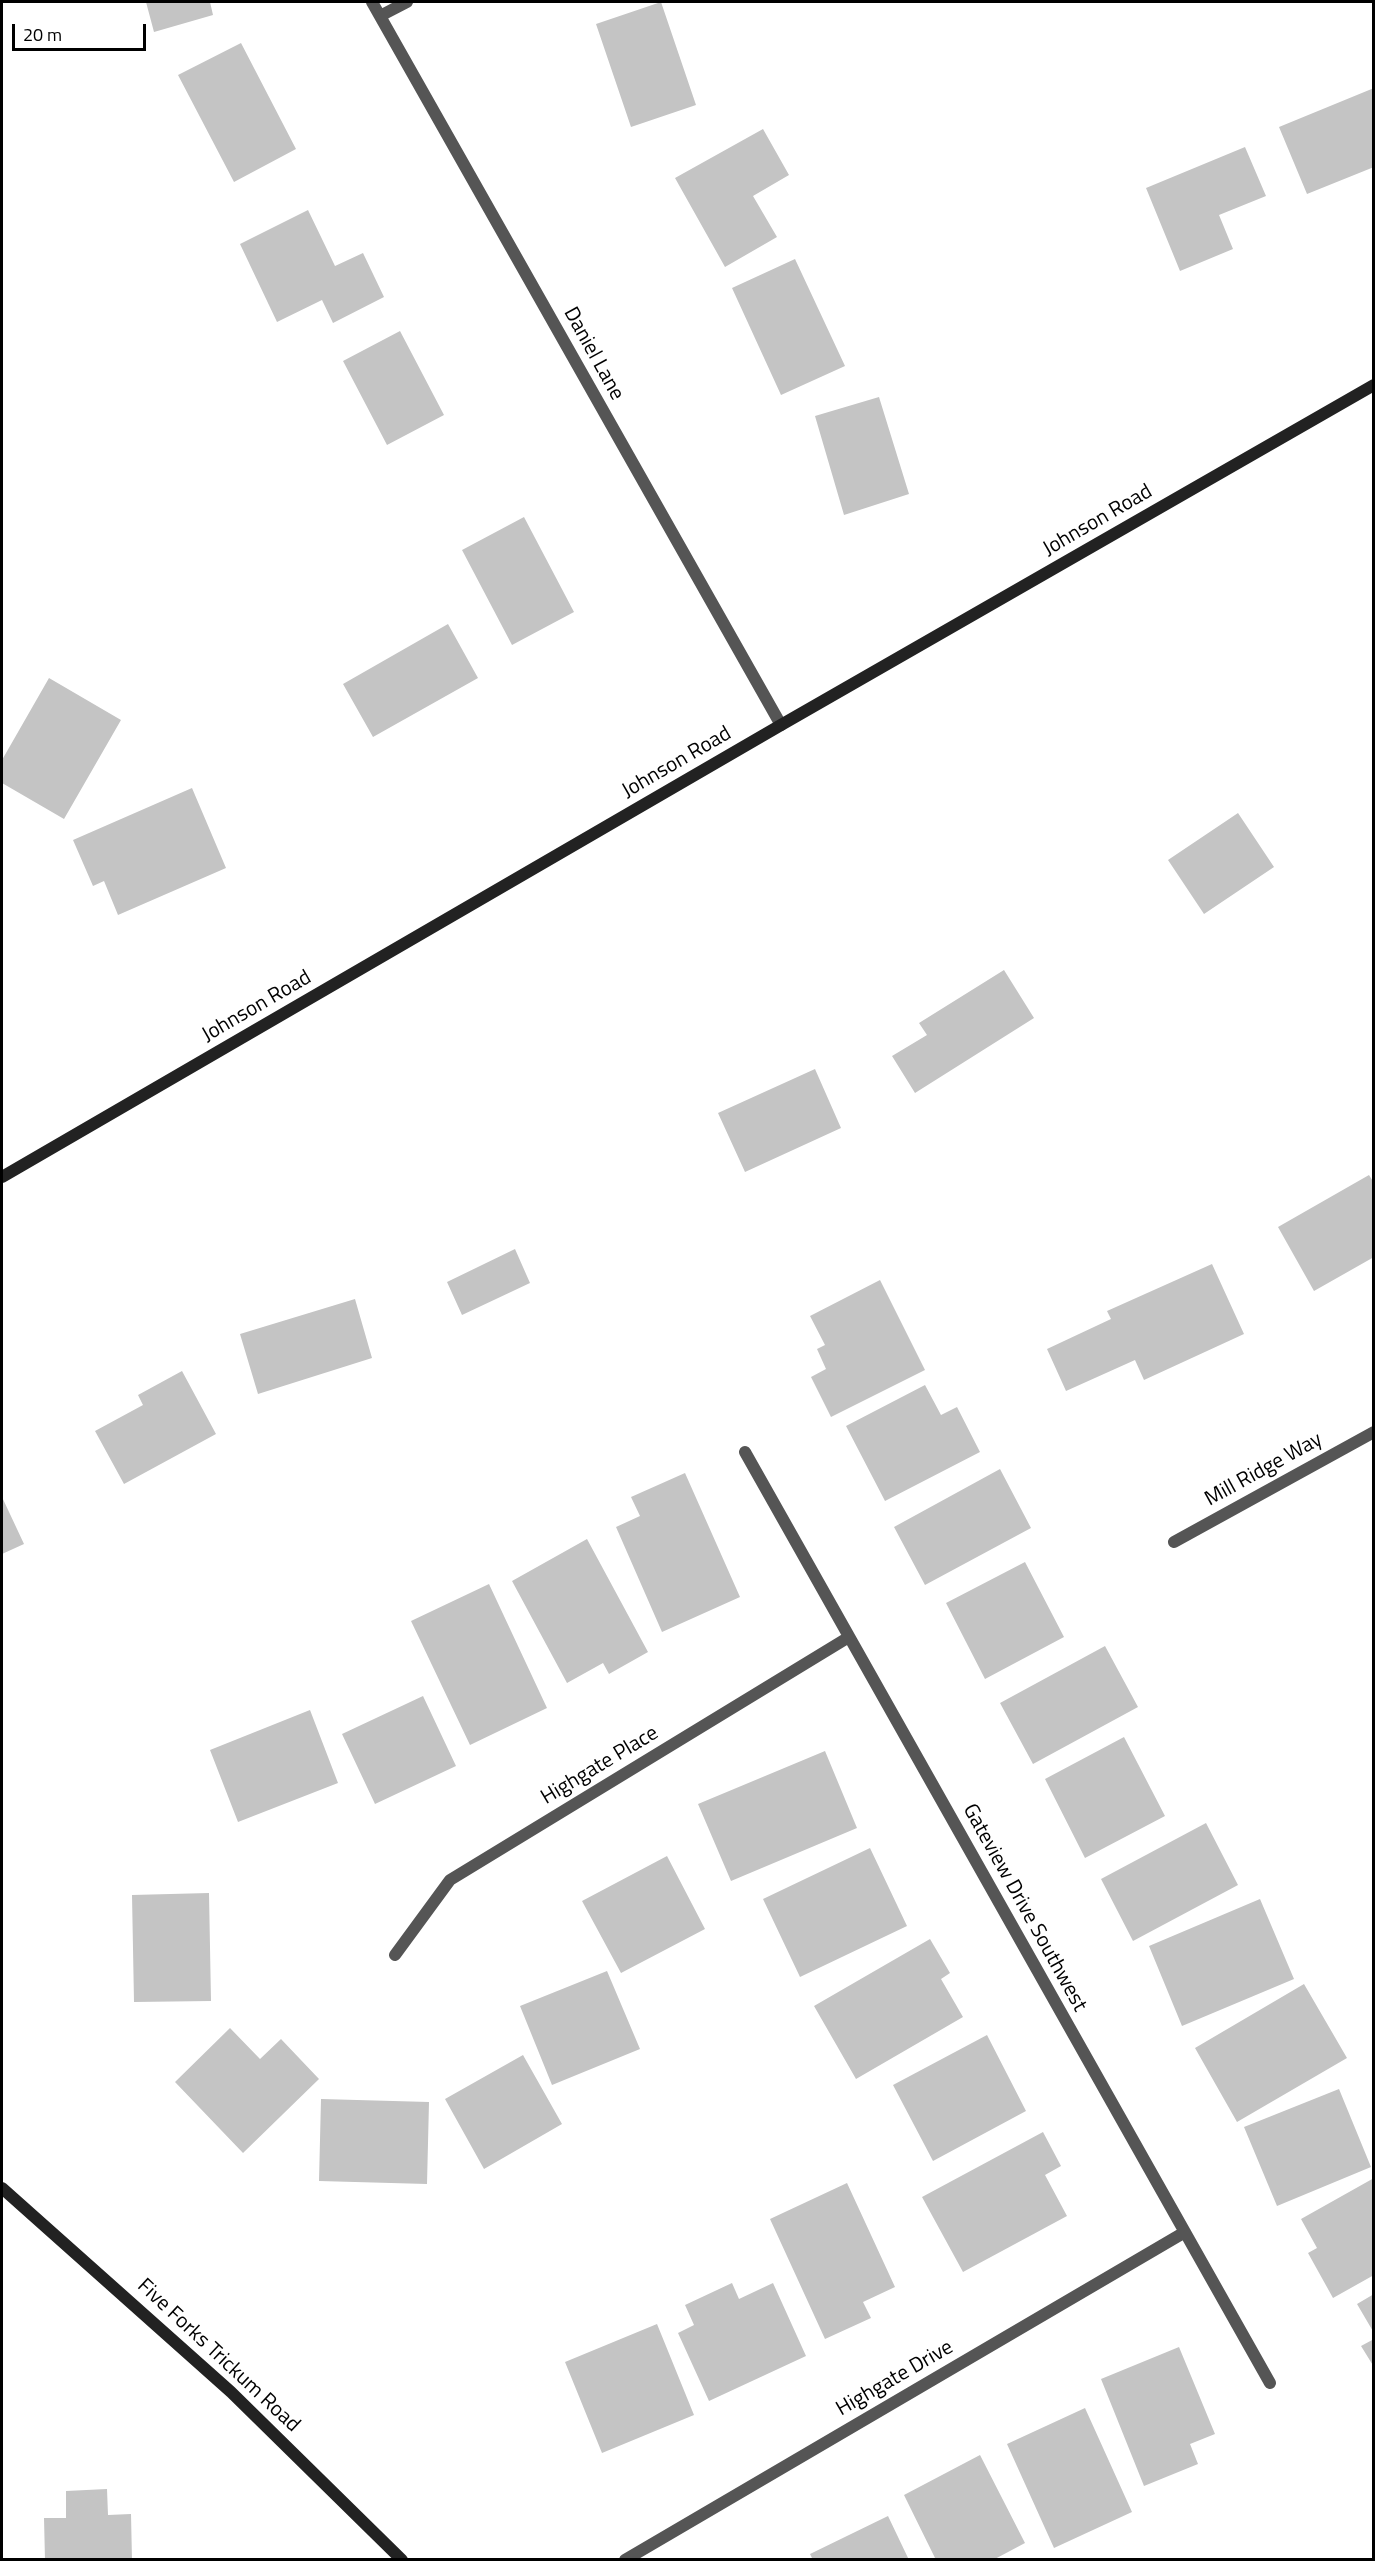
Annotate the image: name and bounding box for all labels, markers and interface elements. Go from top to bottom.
scale bar [15,12,148,50]
text: 20 m [23,21,62,48]
street label: Daniel Lane [557,303,629,405]
street label: Johnson Road [1039,480,1157,562]
street label: Johnson Road [618,722,736,804]
street label: Johnson Road [198,966,316,1048]
street label: Mill Ridge Way [1201,1427,1327,1513]
street label: Highgate Place [537,1721,663,1811]
street label: Gateview Drive Southwest [956,1800,1092,2016]
street label: Five Forks Trickum Road [131,2274,305,2438]
street label: Highgate Drive [832,2335,958,2423]

